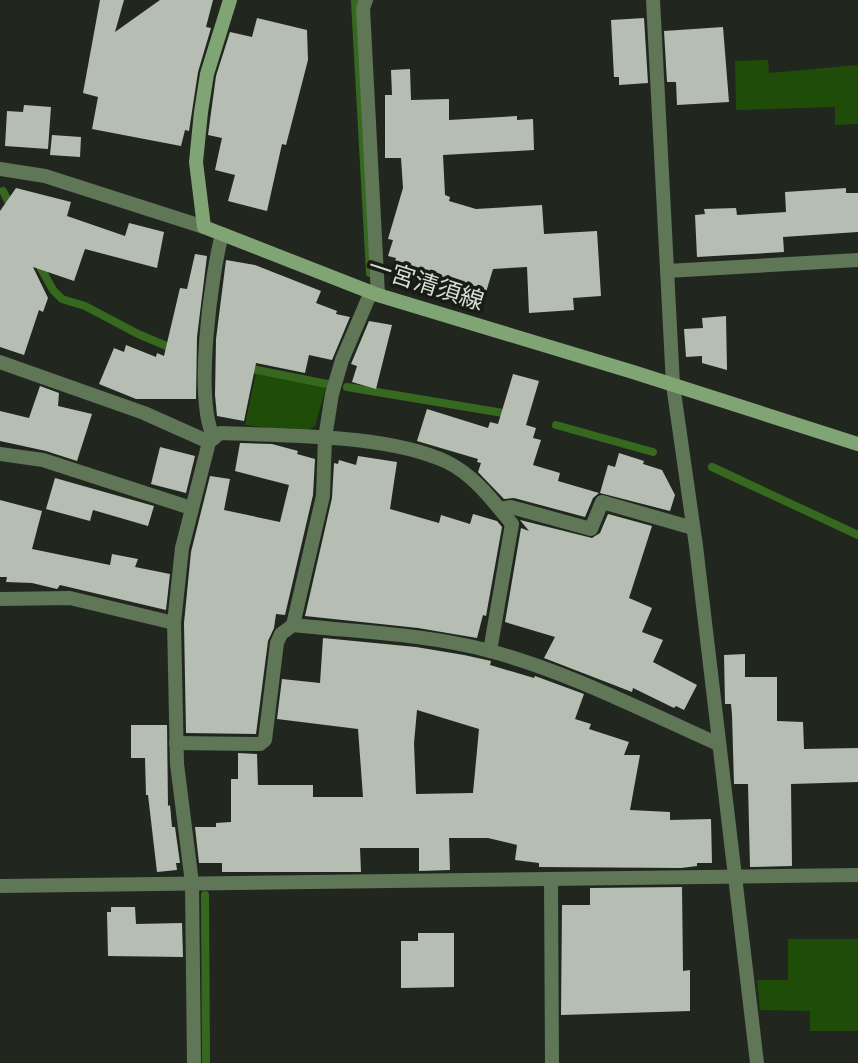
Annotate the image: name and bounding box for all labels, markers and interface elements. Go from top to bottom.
street label: 一宮清須線 [365,253,487,315]

